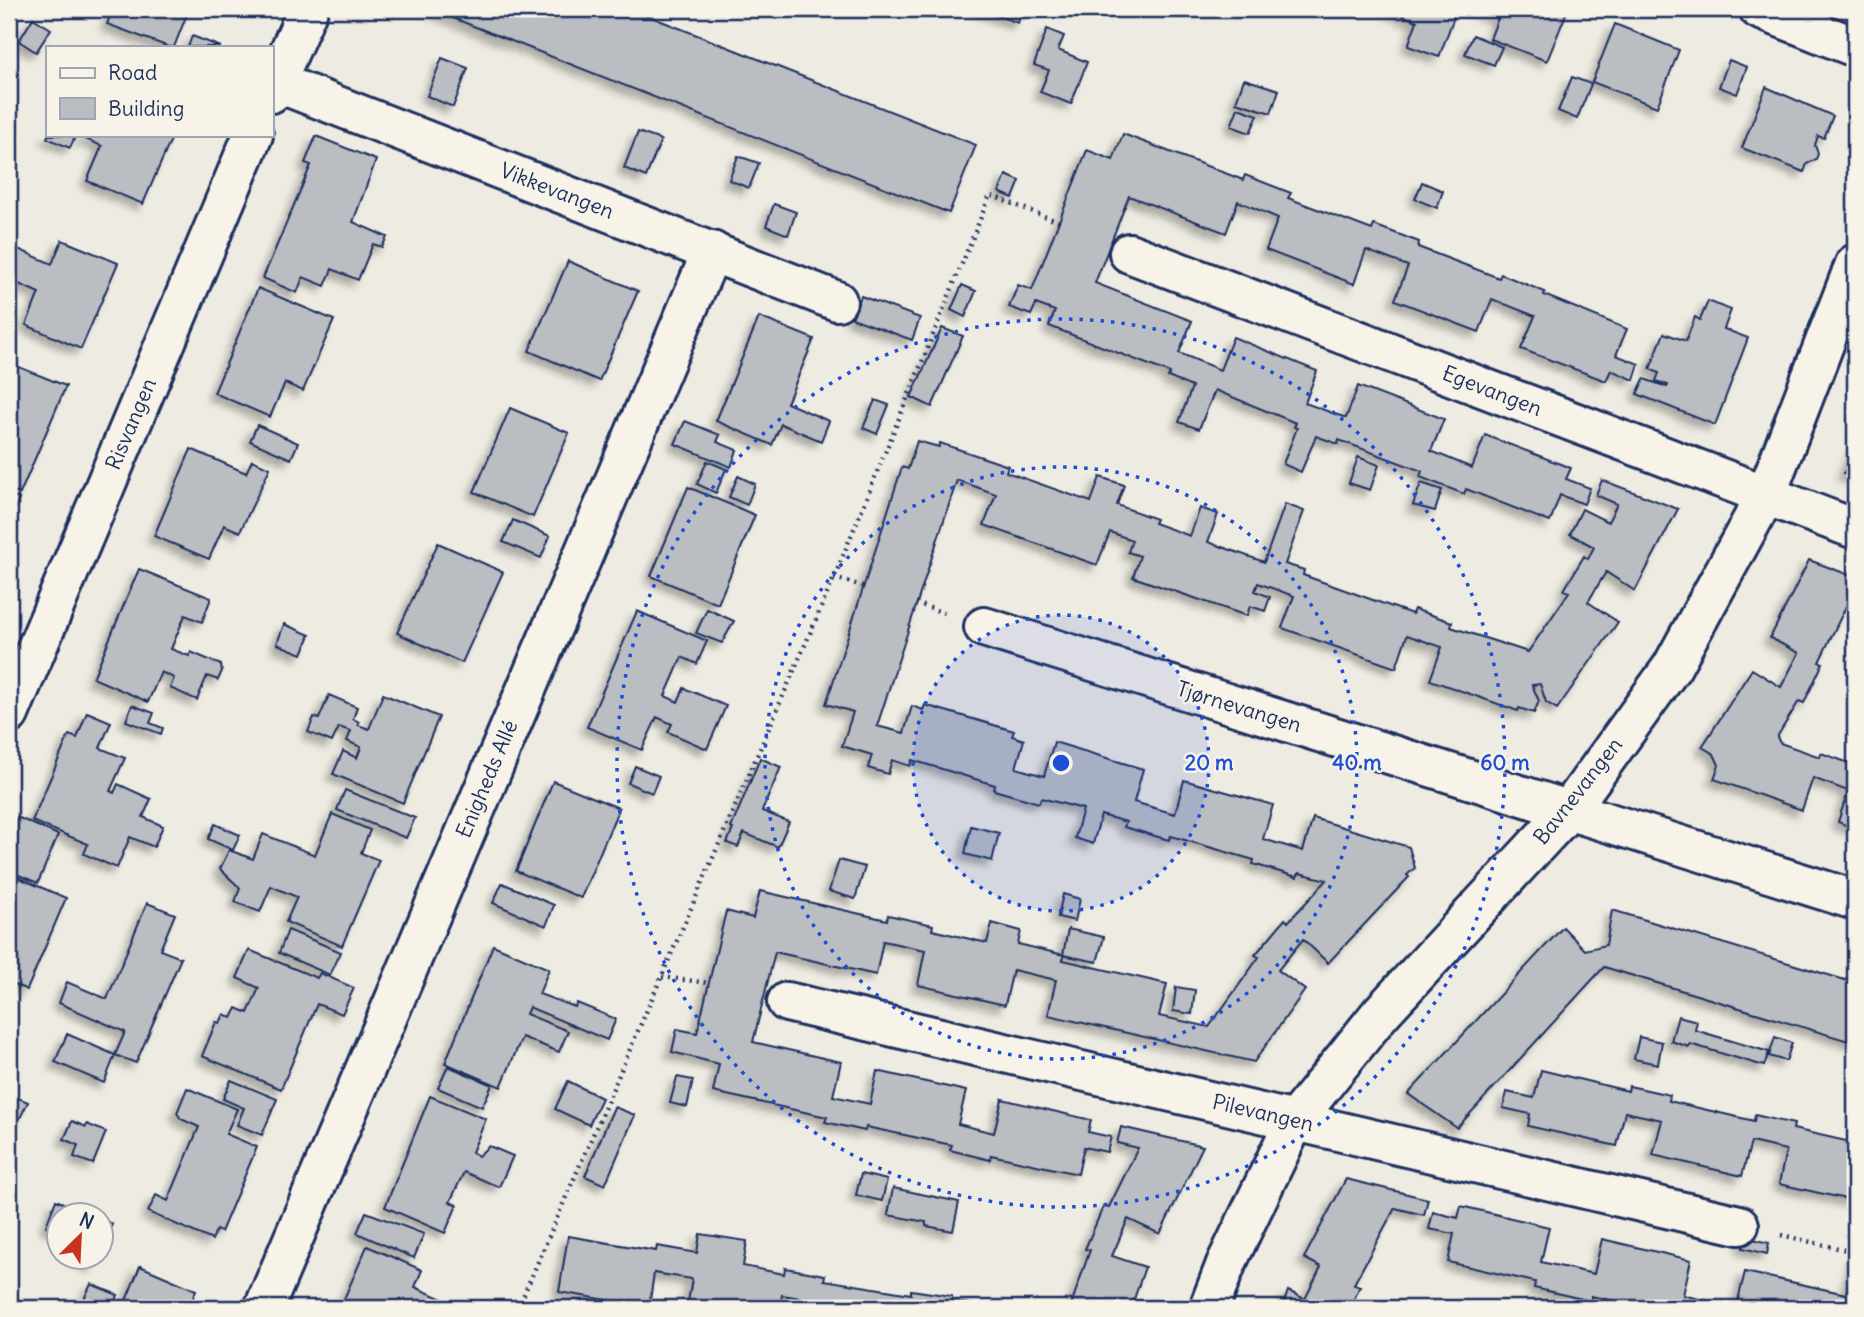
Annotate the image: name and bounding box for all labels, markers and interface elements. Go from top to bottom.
legend [46,46,273,136]
text: Road [108,59,157,86]
text: Building [108,95,184,122]
street label: Vikkevangen [496,156,618,225]
street label: Egevangen [1439,359,1546,422]
street label: Risvangen [99,374,162,474]
street label: Tjørnevangen [1174,675,1305,738]
street label: Enigheds Allé [450,716,523,842]
street label: Bavnevangen [1527,732,1628,850]
text: 20 m [1185,749,1234,776]
text: 40 m [1332,749,1382,776]
text: 60 m [1480,749,1530,776]
centre of rings [1049,751,1073,775]
street label: Pilevangen [1210,1088,1316,1137]
north arrow [46,1202,116,1272]
text: N [76,1207,98,1234]

